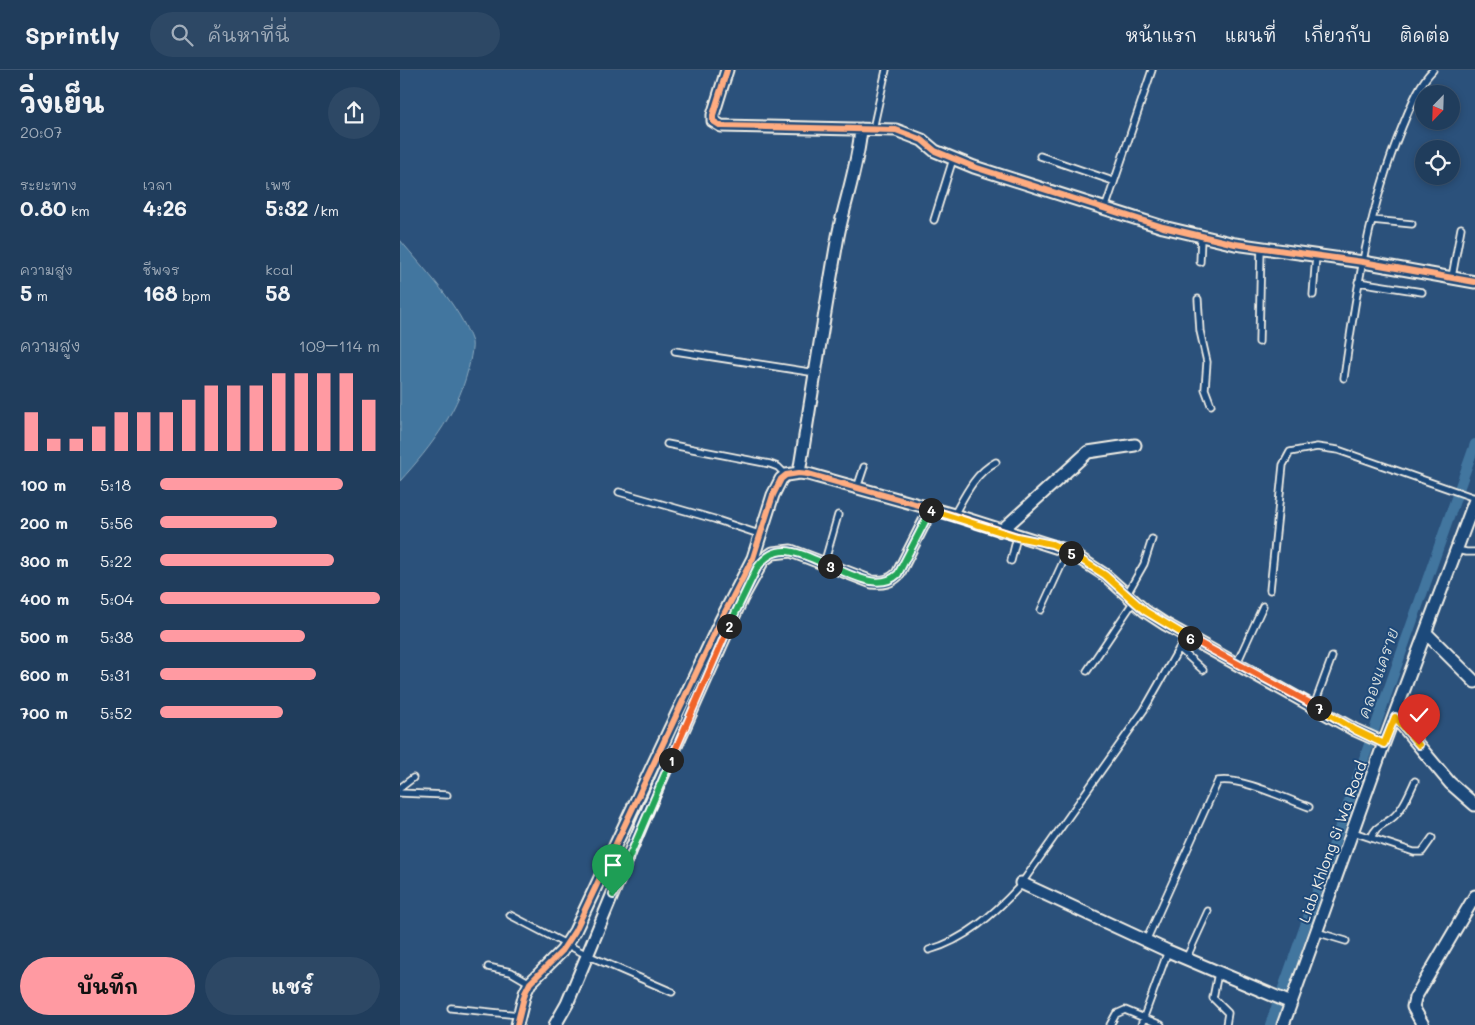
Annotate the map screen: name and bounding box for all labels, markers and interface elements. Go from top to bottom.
search box [150,12,500,57]
text: Sprintly [25,19,120,50]
icon: search [168,21,196,49]
text: ค้นหาที่นี่ [208,22,289,47]
text: หน้าแรก [1125,23,1197,47]
text: แผนที่ [1225,23,1276,47]
text: เกี่ยวกับ [1304,23,1371,47]
text: ติดต่อ [1399,23,1450,47]
text: วิ่งเย็น [20,84,104,120]
north arrow [1415,85,1460,130]
map controls [1415,85,1460,185]
button: share [328,87,380,139]
text: 20:07 [20,121,63,142]
button: locate [1415,140,1460,185]
text: ระยะทาง [20,175,77,194]
text: เวลา [143,175,172,194]
text: เพซ [265,175,291,194]
text: 0.80 [20,194,67,221]
text: 4:26 [143,194,187,221]
text: 5:32 [265,194,309,221]
text: km [67,201,90,220]
text: /km [309,201,339,220]
text: ความสูง [20,260,73,279]
text: ชีพจร [143,260,180,279]
text: kcal [265,260,293,279]
text: 5 [20,279,32,306]
text: 168 [143,279,178,306]
text: 58 [265,279,291,306]
text: m [32,286,48,305]
text: bpm [178,286,211,305]
text: ความสูง [20,335,80,356]
text: 109–114 m [299,335,380,356]
text: 100 m [20,474,66,495]
text: 5:18 [100,474,131,495]
pin: 4 [918,498,944,522]
text: 4 [927,501,936,520]
text: 200 m [20,512,68,533]
text: 5:56 [100,512,133,533]
pin: 5 [1058,540,1084,566]
text: 5 [1067,544,1076,563]
text: 300 m [20,550,69,571]
text: 5:22 [100,550,132,571]
pin: 3 [818,554,842,578]
text: 3 [826,557,835,576]
text: 400 m [20,588,69,609]
text: 5:04 [100,588,134,609]
pin: 2 [716,614,742,638]
text: 2 [726,617,733,636]
water label: คลองเเคราย [1352,625,1403,721]
text: 500 m [20,626,68,647]
text: 5:38 [100,626,133,647]
pin: 6 [1178,626,1202,650]
text: 6 [1186,629,1195,648]
text: 600 m [20,664,69,685]
text: 5:31 [100,664,131,685]
pin [1398,694,1440,745]
pin: 7 [1306,696,1332,720]
text: 7 [1316,699,1323,718]
icon: check [1405,701,1433,729]
text: 700 m [20,702,68,723]
text: 5:52 [100,702,133,723]
pin: 1 [658,748,684,772]
text: 1 [668,751,675,770]
street label: Liab Khlong Si Wa Road [1293,758,1371,925]
pin [592,844,634,895]
icon: arrive [599,851,627,879]
button: บันทึก [20,957,195,1015]
button: แชร์ [205,957,380,1015]

